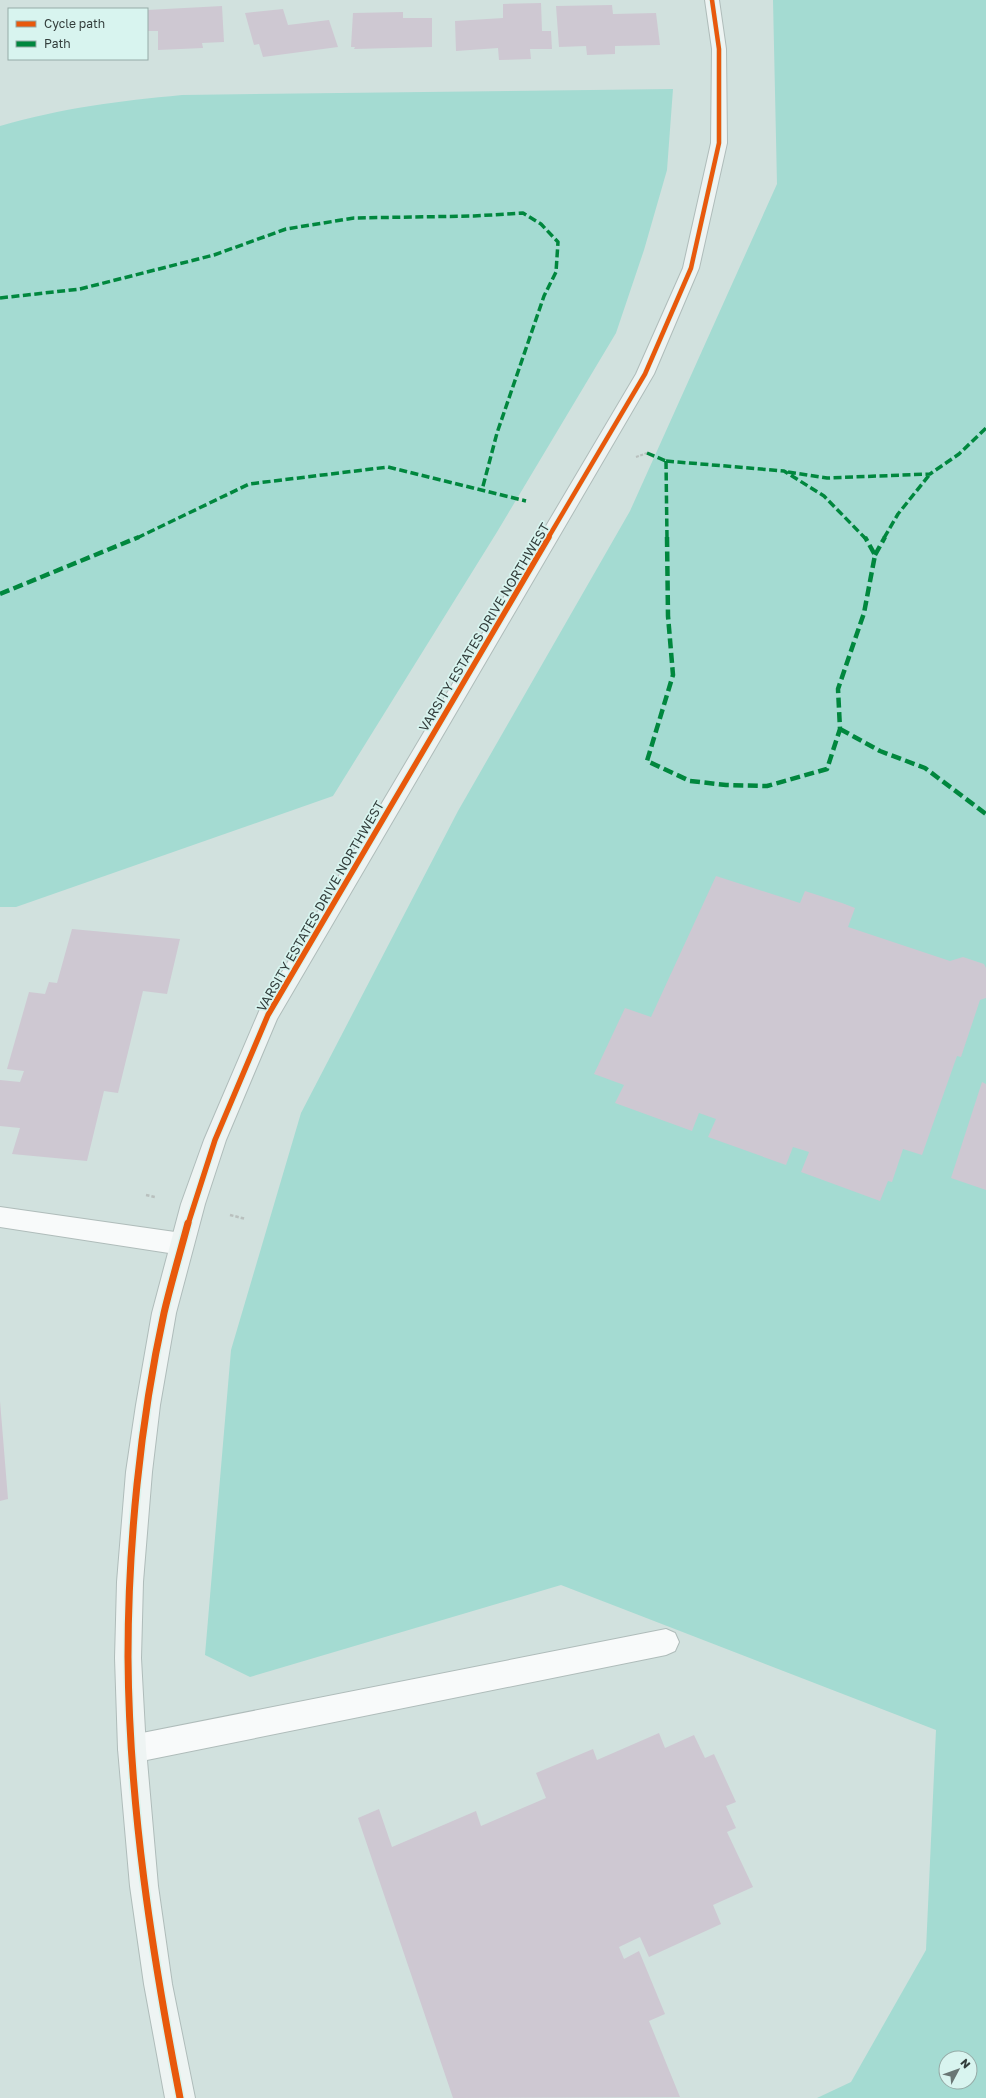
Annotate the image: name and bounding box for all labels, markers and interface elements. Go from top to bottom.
legend [8,8,148,60]
text: Cycle path [44,16,105,31]
text: Path [44,36,71,51]
street label: VARSITY ESTATES DRIVE NORTHWEST [415,520,553,734]
street label: VARSITY ESTATES DRIVE NORTHWEST [253,798,387,1014]
north arrow [938,2050,978,2090]
text: N [958,2056,974,2071]

